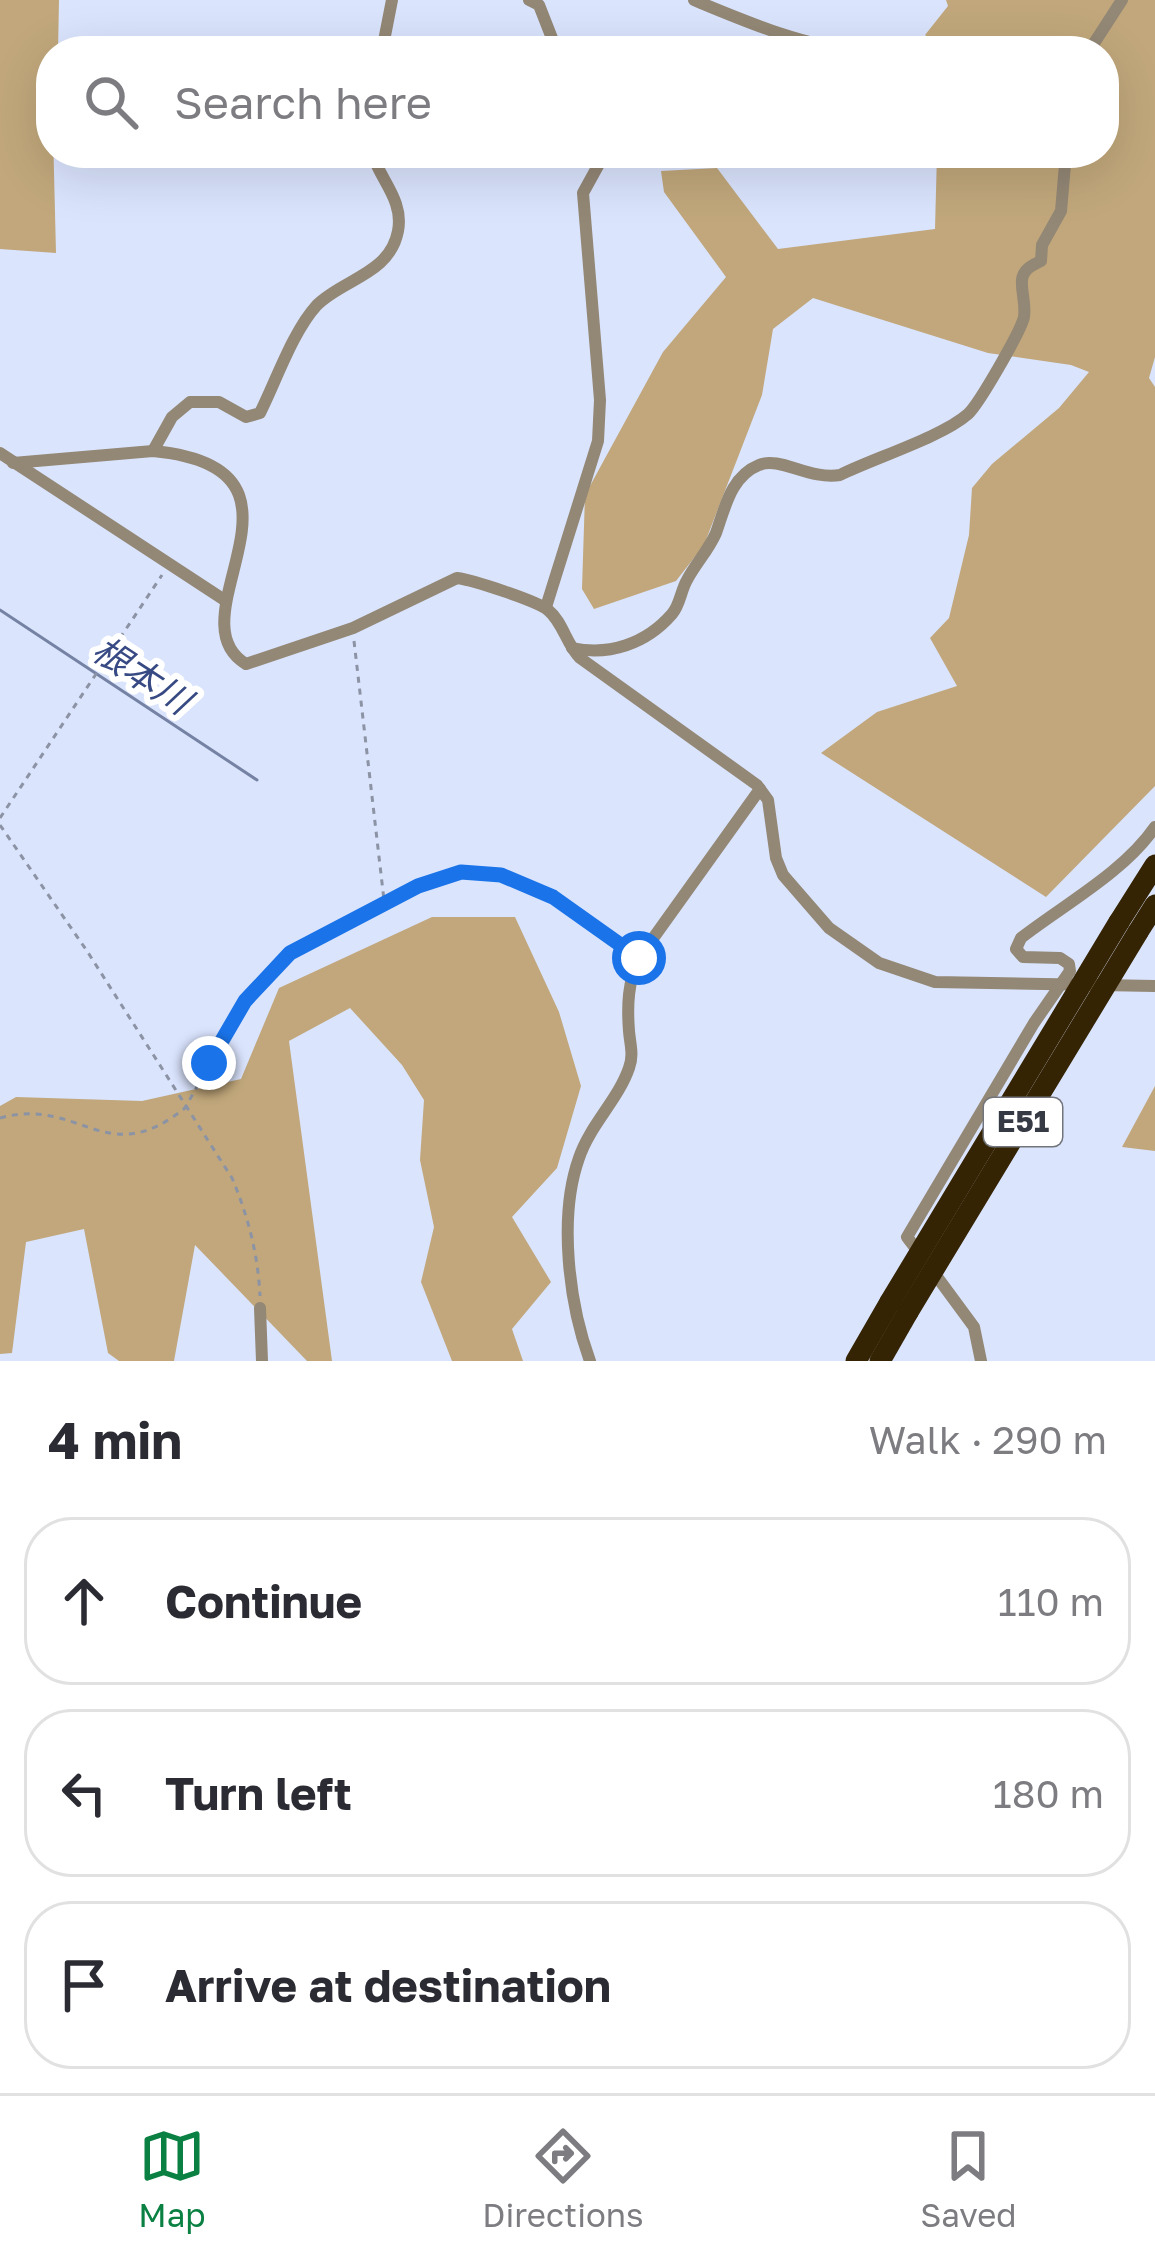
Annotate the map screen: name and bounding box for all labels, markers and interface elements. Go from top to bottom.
search box [36,36,1119,168]
icon: search [78,69,144,135]
text: Search here [174,75,432,129]
water label: 根本川 [85,627,203,724]
route start [612,931,666,985]
route end [182,1036,236,1090]
road number: E51 [984,1098,1062,1146]
text: 4 min [48,1409,182,1470]
text: Walk · 290 m [869,1416,1107,1463]
icon: ahead [51,1568,117,1634]
text: Continue [165,1574,362,1628]
text: 110 m [998,1578,1104,1625]
icon: left [51,1760,117,1826]
text: Turn left [165,1766,352,1820]
text: 180 m [993,1770,1104,1817]
icon: arrive [51,1952,117,2018]
text: Arrive at destination [165,1958,611,2012]
tab: Map [138,2123,206,2234]
tab: Directions [482,2123,644,2234]
tab: Saved [920,2123,1017,2234]

